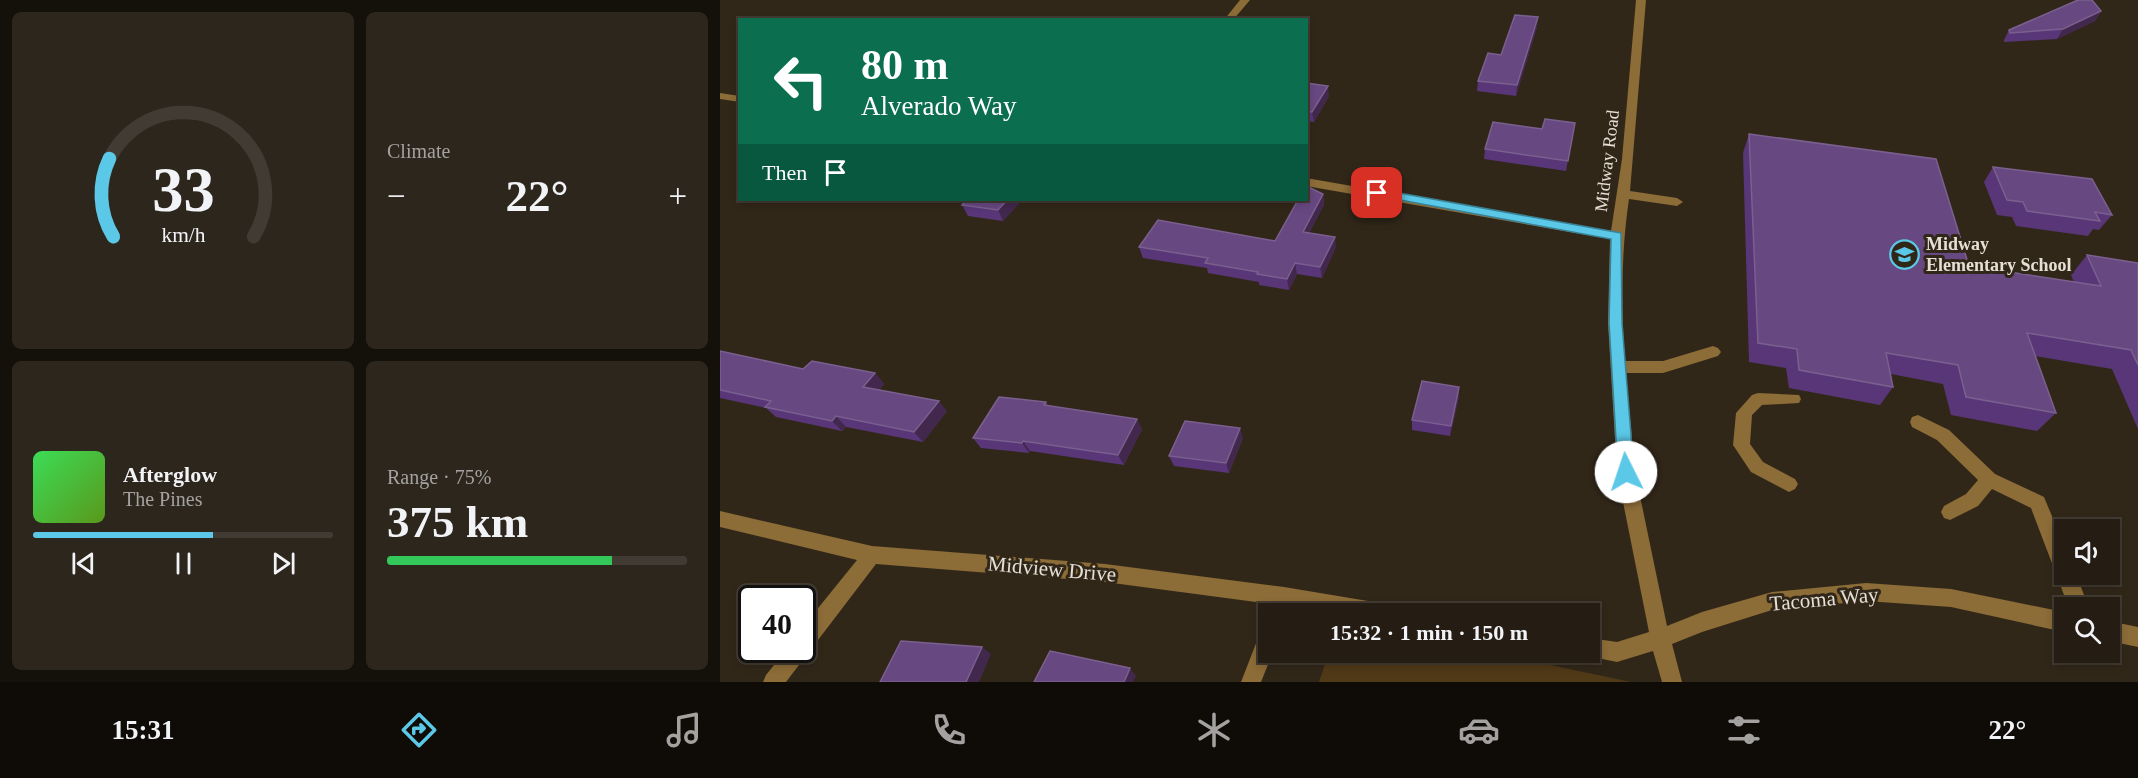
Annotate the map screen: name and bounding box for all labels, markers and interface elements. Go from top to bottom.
icon: left [762,42,840,120]
text: 80 m [861,42,949,88]
text: Alverado Way [861,91,1017,121]
street label: Midway Road [1591,109,1623,213]
text: Climate [387,140,450,162]
text: 33 [152,155,214,224]
icon: arrive [819,156,852,189]
text: Then [762,160,807,185]
pin [1351,167,1402,218]
text: 22° [506,171,569,221]
icon: arrive [1360,176,1393,209]
text: − [387,178,406,214]
text: + [668,178,687,214]
text: km/h [161,224,205,248]
place label: Midway Elementary School [1926,234,2072,275]
school or university icon: Midway Elementary School [1889,238,1921,270]
position arrow [1594,440,1658,504]
text: Afterglow [123,462,217,487]
text: Range · 75% [387,466,491,488]
text: The Pines [123,488,202,510]
text: 375 km [387,497,528,547]
map controls [2054,519,2120,663]
button: sound [2054,519,2120,585]
icon: previous [67,547,100,580]
icon: pause [167,547,200,580]
icon: next [267,547,300,580]
street label: Midview Drive [987,551,1117,587]
street label: Tacoma Way [1769,582,1880,616]
speed limit sign: 40 [738,585,816,663]
button: search [2054,597,2120,663]
text: 15:32 · 1 min · 150 m [1330,620,1528,645]
icon: directions [398,709,440,751]
icon: music [663,709,705,751]
icon: phone [928,709,970,751]
icon: climate [1193,709,1235,751]
icon: car [1458,709,1500,751]
icon: filters [1723,709,1765,751]
text: 15:31 [112,715,175,745]
text: 22° [1989,715,2026,745]

